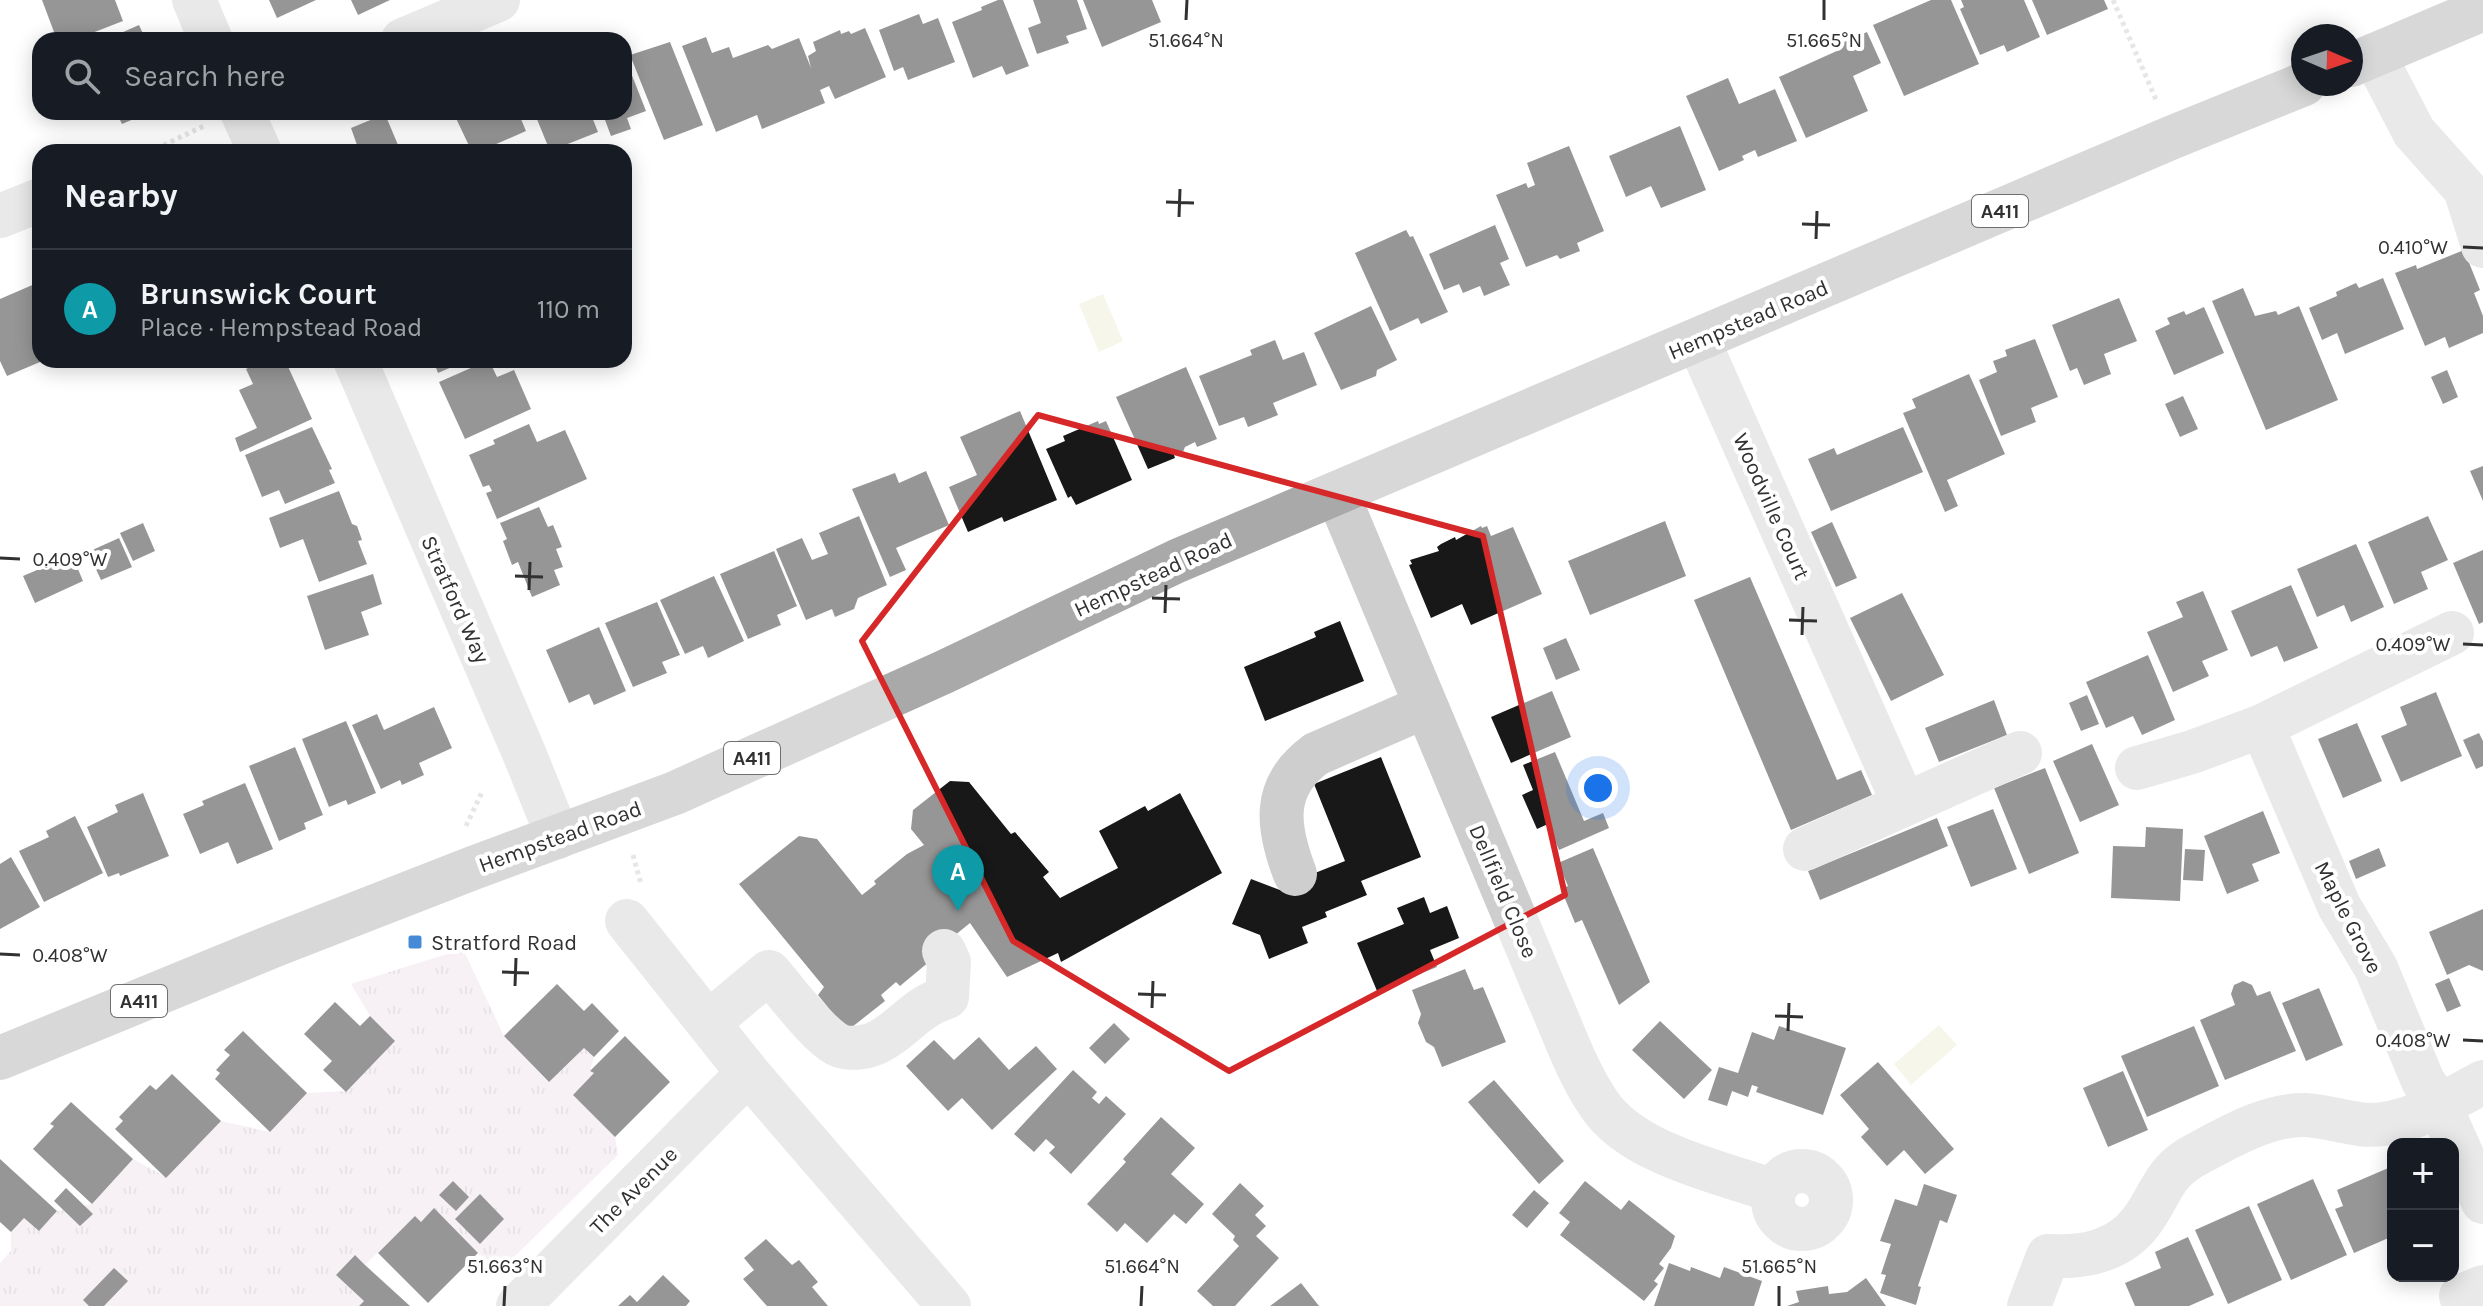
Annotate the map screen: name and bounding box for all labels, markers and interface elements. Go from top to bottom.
north arrow [2291,24,2363,96]
text: 51.664°N [1148,29,1224,52]
text: 51.665°N [1786,29,1862,52]
search box [32,32,632,120]
icon: search [60,54,104,98]
text: Search here [124,58,285,94]
text: Nearby [64,176,178,216]
road number: A411 [1972,195,2028,227]
text: 0.410°W [2378,236,2448,259]
street label: Hempstead Road [1664,274,1832,365]
text: Brunswick Court [140,276,377,312]
text: A [82,294,98,325]
text: 110 m [537,294,600,325]
text: Place · Hempstead Road [140,312,423,343]
street label: Woodville Court [1727,429,1815,584]
street label: Hempstead Road [1070,527,1237,623]
street label: Stratford Way [415,532,495,667]
text: 0.409°W [33,548,107,571]
text: 0.409°W [2376,633,2450,656]
road number: A411 [724,742,780,774]
your location [1578,768,1618,808]
street label: Hempstead Road [475,795,645,878]
street label: Dellfield Close [1463,821,1543,962]
pin: A [932,845,984,911]
street label: Maple Grove [2309,857,2388,978]
place label: Stratford Road [431,930,577,956]
marker: Stratford Road [406,933,424,951]
text: 0.408°W [32,944,108,967]
road number: A411 [111,985,167,1017]
text: 0.408°W [2375,1029,2451,1052]
map controls [2387,1138,2459,1282]
button: + [2387,1138,2459,1210]
street label: The Avenue [584,1141,683,1240]
button: − [2387,1210,2459,1282]
text: 51.663°N [467,1255,543,1278]
text: 51.664°N [1104,1255,1180,1278]
text: 51.665°N [1741,1255,1817,1278]

